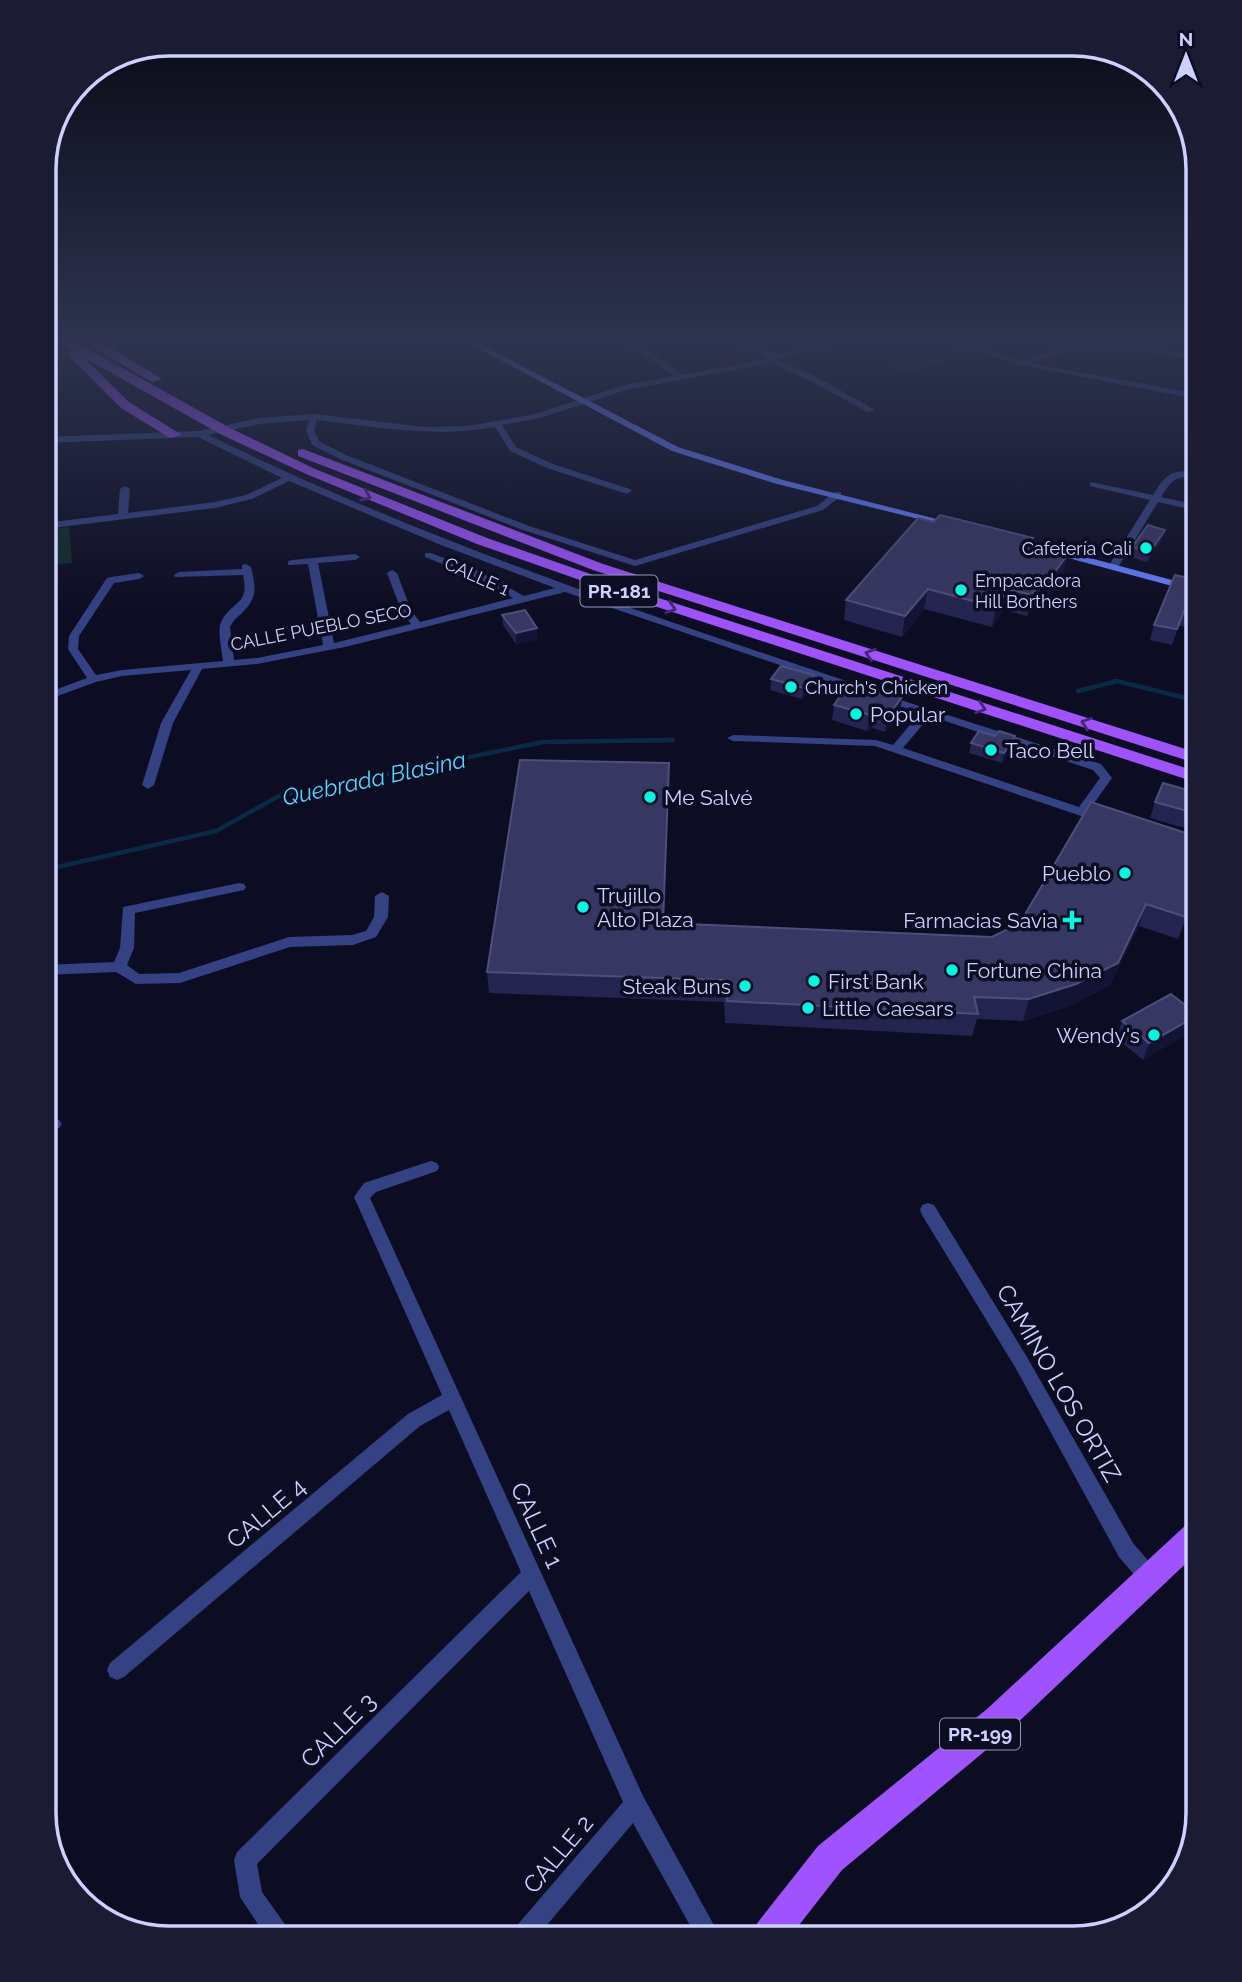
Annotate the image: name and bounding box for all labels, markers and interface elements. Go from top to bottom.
north arrow [1151,21,1221,91]
text: N [1179,28,1193,50]
one-way arrow [359,487,371,501]
place label: Cafetería Cali [1022,538,1132,559]
marker: Cafetería Cali [1138,540,1154,556]
street label: CALLE 1 [441,552,513,600]
place label: Empacadora Hill Borthers [975,570,1081,612]
road number: PR-181 [580,576,658,606]
marker: Empacadora Hill Borthers [953,582,969,598]
street label: CALLE PUEBLO SECO [229,599,413,655]
one-way arrow [665,599,677,614]
one-way arrow [864,648,876,662]
place label: Church's Chicken [805,677,948,698]
marker: Church's Chicken [783,679,799,695]
one-way arrow [974,700,987,714]
place label: Popular [870,702,946,727]
marker: Popular [848,706,864,722]
one-way arrow [1081,717,1093,731]
place label: Taco Bell [1005,738,1094,763]
marker: Taco Bell [983,742,999,758]
water label: Quebrada Blasina [280,745,468,811]
place label: Me Salvé [664,785,753,810]
marker: Me Salvé [642,789,658,805]
place label: Pueblo [1042,861,1111,886]
marker: Pueblo [1117,865,1133,881]
place label: Trujillo Alto Plaza [597,883,694,932]
marker: Trujillo Alto Plaza [575,899,591,915]
place label: Farmacias Savia [903,908,1058,933]
marker: Farmacias Savia [1064,912,1080,928]
place label: Fortune China [966,958,1102,983]
marker: Fortune China [944,962,960,978]
place label: First Bank [828,969,924,994]
marker: First Bank [806,973,822,989]
place label: Steak Buns [622,974,731,999]
marker: Steak Buns [737,978,753,994]
place label: Little Caesars [822,996,954,1021]
marker: Little Caesars [800,1000,816,1016]
place label: Wendy's [1056,1023,1140,1048]
marker: Wendy's [1146,1027,1162,1043]
street label: CAMINO LOS ORTIZ [991,1279,1127,1487]
street label: CALLE 4 [221,1472,311,1554]
street label: CALLE 1 [505,1477,569,1573]
street label: CALLE 3 [295,1687,381,1773]
road number: PR-199 [940,1718,1020,1750]
street label: CALLE 2 [517,1809,599,1899]

